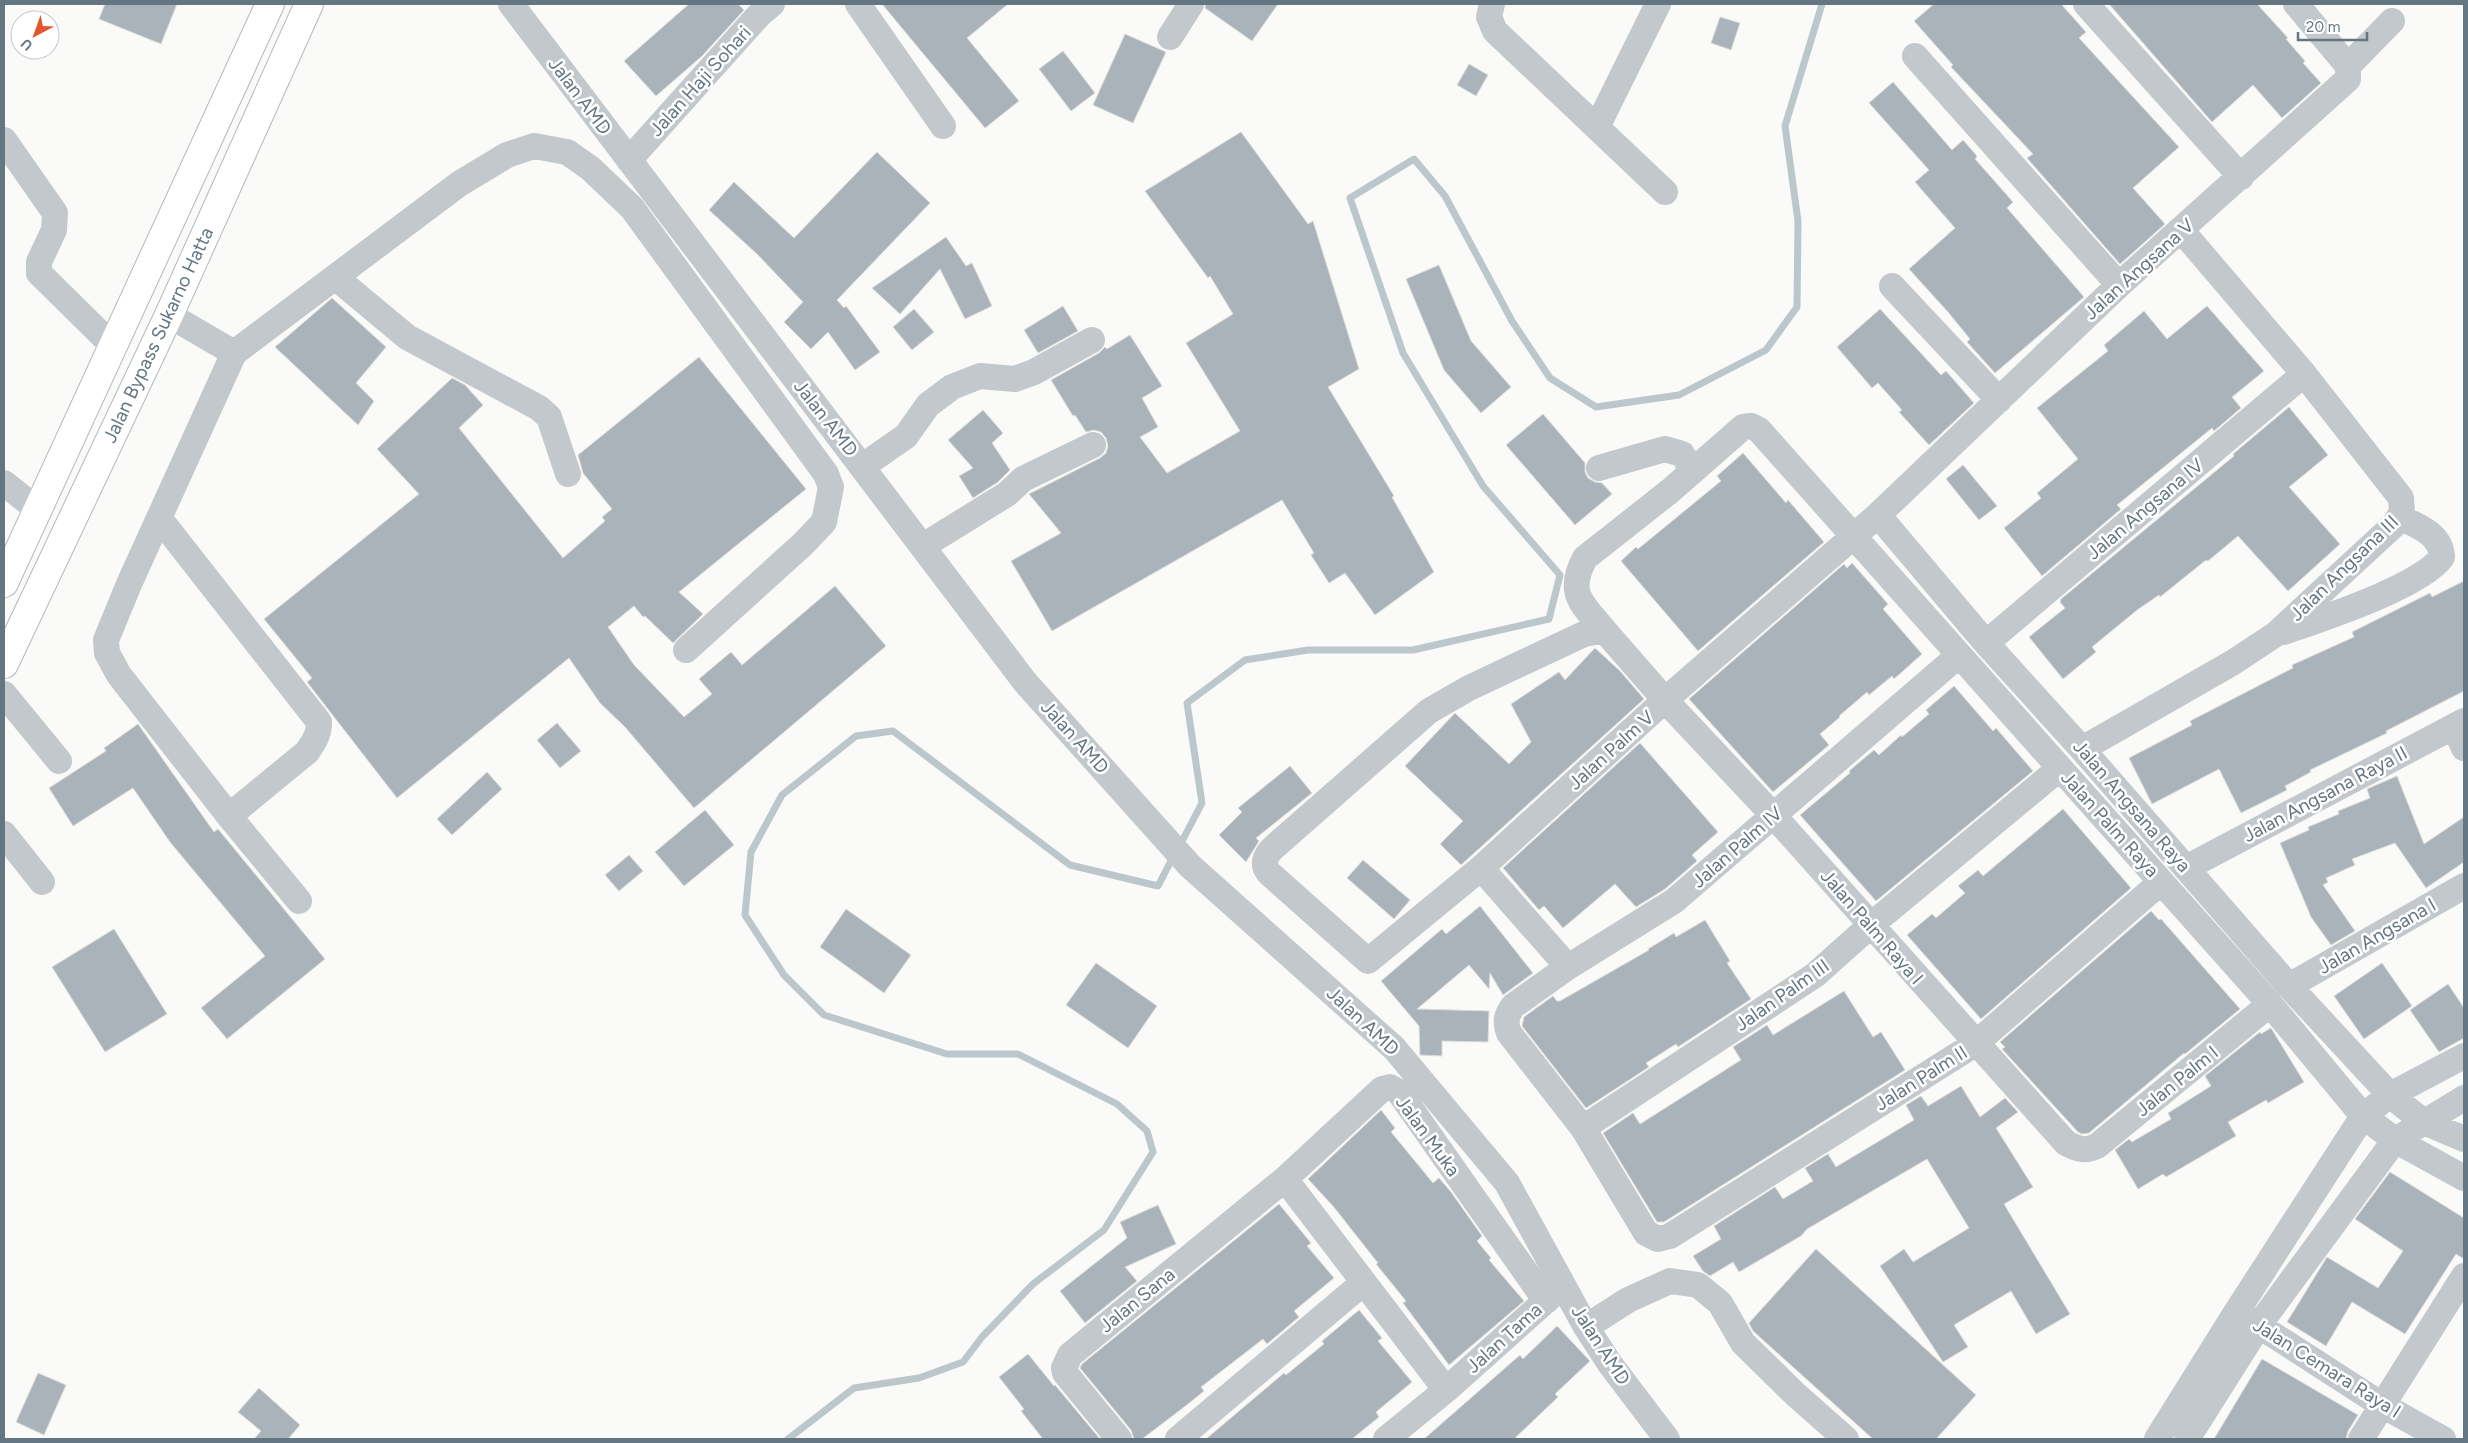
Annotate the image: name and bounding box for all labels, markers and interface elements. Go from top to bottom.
north arrow [10,10,60,60]
scale bar [2298,10,2367,42]
text: 20 m [2306,18,2340,36]
street label: Jalan Haji Sohari [644,21,756,141]
text: U [18,35,36,54]
street label: Jalan AMD [544,53,616,139]
street label: Jalan Angsana V [2079,214,2199,324]
street label: Jalan Bypass Sukarno Hatta [98,224,218,446]
street label: Jalan AMD [789,375,863,461]
street label: Jalan Angsana IV [2082,454,2208,564]
street label: Jalan Angsana III [2285,510,2403,626]
street label: Jalan AMD [1036,696,1114,778]
street label: Jalan Palm V [1563,706,1659,794]
street label: Jalan Angsana Raya [2068,735,2196,877]
street label: Jalan Angsana Raya II [2239,741,2411,847]
street label: Jalan Palm Raya [2056,766,2164,882]
street label: Jalan Palm IV [1687,801,1787,893]
street label: Jalan Palm Raya I [1816,865,1928,989]
street label: Jalan Angsana I [2314,893,2440,979]
street label: Jalan Palm III [1730,954,1834,1036]
street label: Jalan AMD [1322,982,1404,1060]
street label: Jalan Palm II [1871,1041,1971,1115]
street label: Jalan Palm I [2131,1041,2223,1121]
street label: Jalan Muka [1391,1091,1465,1181]
street label: Jalan Sana [1095,1263,1179,1337]
street label: Jalan Tama [1462,1298,1546,1378]
street label: Jalan AMD [1567,1301,1635,1389]
street label: Jalan Cemara Raya I [2249,1313,2405,1423]

